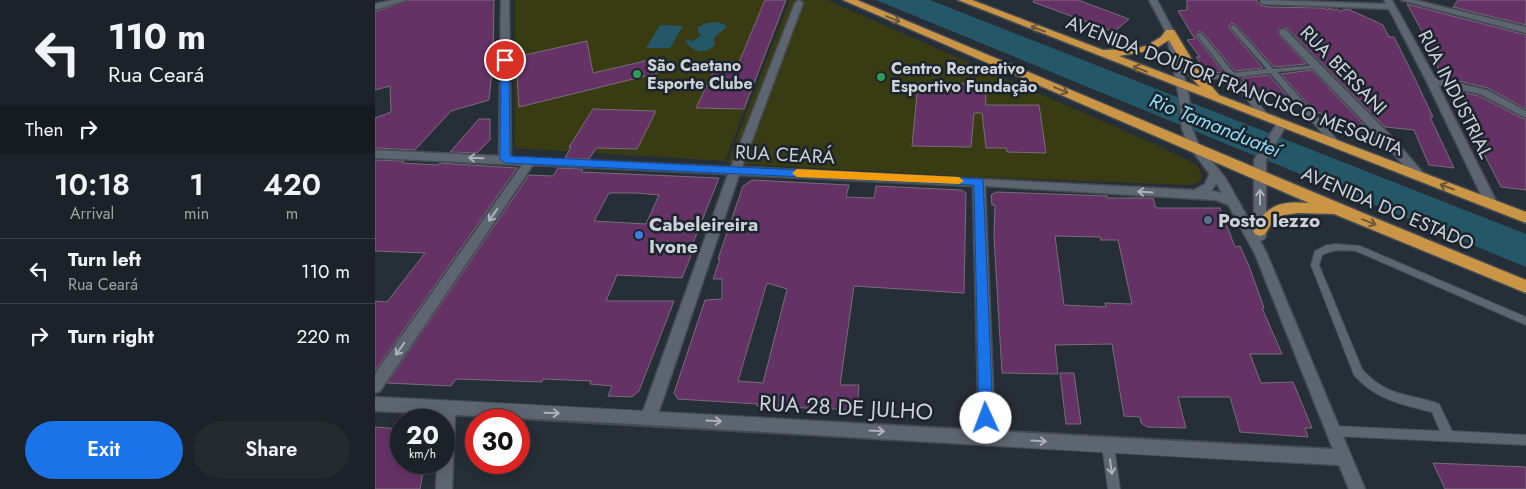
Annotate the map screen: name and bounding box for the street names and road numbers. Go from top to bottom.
street label: AVENIDA DOUTOR FRANCISCO MESQUITA [1062,9,1408,163]
street label: RUA BERSANI [1294,20,1393,121]
street label: RUA INDUSTRIAL [1412,25,1500,163]
street label: RUA CEARÁ [734,138,836,171]
street label: AVENIDA DO ESTADO [1297,160,1478,257]
street label: RUA 28 DE JULHO [758,386,934,428]

